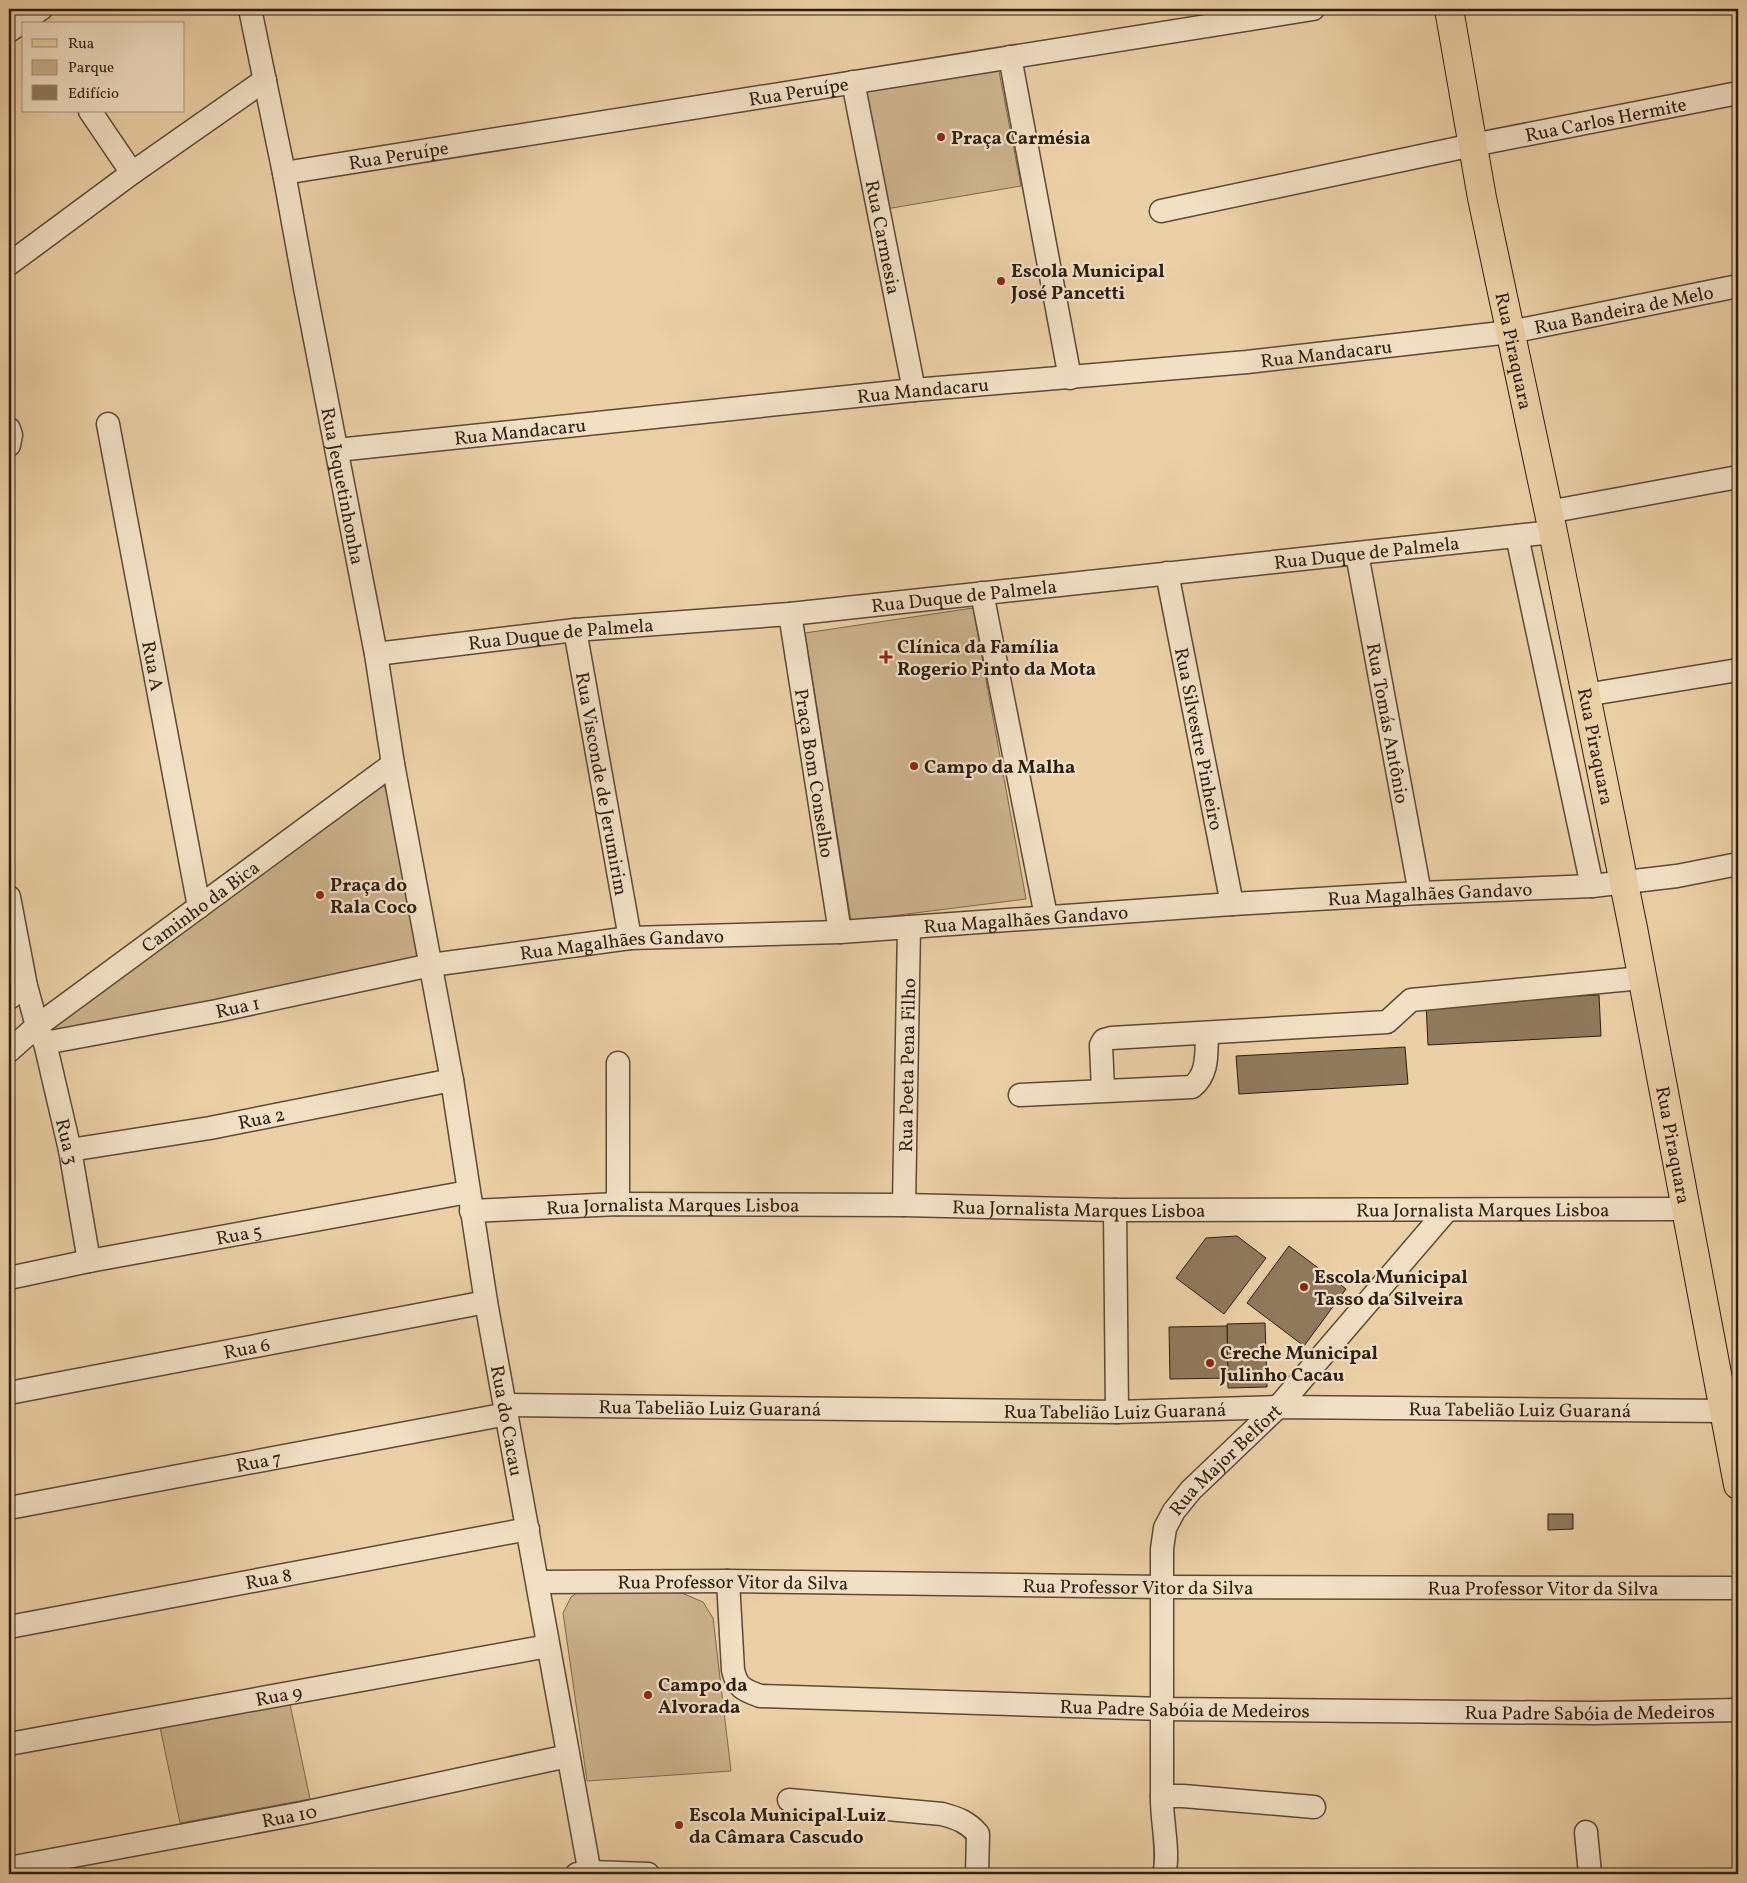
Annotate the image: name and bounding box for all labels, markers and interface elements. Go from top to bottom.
legend [22,22,185,112]
text: Rua [68,34,94,55]
text: Parque [68,58,114,79]
street label: Rua Peruípe [747,72,851,114]
text: Edifício [68,84,119,105]
street label: Rua Carlos Hermite [1523,92,1689,149]
place label: Praça Carmésia [951,126,1091,152]
marker: Praça Carmésia [935,131,947,143]
street label: Rua Peruípe [347,136,451,178]
street label: Rua Carmesia [858,178,906,297]
place label: Escola Municipal José Pancetti [1010,259,1165,307]
marker: Escola Municipal José Pancetti [995,275,1007,287]
street label: Rua Bandeira de Melo [1532,280,1716,342]
street label: Rua Piraquara [1487,290,1538,412]
street label: Rua Mandacaru [1259,335,1394,375]
street label: Rua Mandacaru [856,373,990,411]
street label: Rua Jequetinhonha [313,405,369,567]
street label: Rua Mandacaru [453,413,587,453]
street label: Rua Duque de Palmela [1273,531,1461,577]
street label: Rua Duque de Palmela [870,574,1058,620]
street label: Rua Duque de Palmela [467,613,655,658]
place label: Clínica da Família Rogerio Pinto da Mota [897,635,1096,683]
street label: Rua A [134,639,169,693]
street label: Rua Tomás Antônio [1359,641,1414,806]
street label: Rua Silvestre Pinheiro [1167,646,1228,833]
marker: Clínica da Família Rogerio Pinto da Mota [879,650,893,664]
street label: Rua Visconde de Jerumirim [568,670,633,898]
street label: Rua Piraquara [1570,686,1619,808]
street label: Praça Bom Conselho [787,687,839,860]
place label: Campo da Malha [924,755,1075,781]
marker: Campo da Malha [908,760,920,772]
street label: Caminho da Bica [137,855,266,960]
place label: Praça do Rala Coco [330,873,417,921]
street label: Rua Magalhães Gandavo [1327,877,1533,913]
marker: Praça do Rala Coco [314,889,326,901]
street label: Rua Magalhães Gandavo [923,900,1129,941]
street label: Rua Magalhães Gandavo [518,924,724,968]
street label: Rua Poeta Pena Filho [894,978,923,1152]
street label: Rua 1 [214,991,262,1026]
street label: Rua Piraquara [1648,1084,1696,1206]
street label: Rua 2 [236,1102,287,1137]
street label: Rua 3 [48,1116,83,1167]
street label: Rua Jornalista Marques Lisboa [546,1193,800,1222]
street label: Rua Jornalista Marques Lisboa [952,1195,1205,1225]
street label: Rua Jornalista Marques Lisboa [1356,1198,1609,1225]
street label: Rua 5 [214,1219,264,1253]
place label: Escola Municipal Tasso da Silveira [1314,1265,1468,1313]
marker: Escola Municipal Tasso da Silveira [1298,1281,1310,1293]
street label: Rua 6 [222,1332,272,1367]
place label: Creche Municipal Julinho Cacau [1219,1341,1378,1389]
marker: Creche Municipal Julinho Cacau [1204,1357,1216,1369]
street label: Rua do Cacau [483,1363,528,1478]
street label: Rua Tabelião Luiz Guaraná [598,1395,822,1424]
street label: Rua Tabelião Luiz Guaraná [1408,1397,1631,1425]
street label: Rua Tabelião Luiz Guaraná [1003,1398,1227,1427]
street label: Rua Major Belfort [1164,1399,1289,1522]
street label: Rua 7 [234,1446,284,1480]
street label: Rua 8 [243,1563,294,1597]
street label: Rua Professor Vitor da Silva [618,1570,849,1598]
street label: Rua Professor Vitor da Silva [1022,1574,1253,1602]
street label: Rua Professor Vitor da Silva [1427,1576,1658,1603]
place label: Campo da Alvorada [658,1673,748,1721]
street label: Rua 9 [254,1680,304,1714]
marker: Campo da Alvorada [642,1689,654,1701]
street label: Rua Padre Sabóia de Medeiros [1059,1695,1310,1725]
street label: Rua Padre Sabóia de Medeiros [1464,1699,1715,1728]
street label: Rua 10 [260,1799,320,1835]
place label: Escola Municipal Luiz da Câmara Cascudo [689,1803,886,1851]
marker: Escola Municipal Luiz da Câmara Cascudo [673,1819,685,1831]

